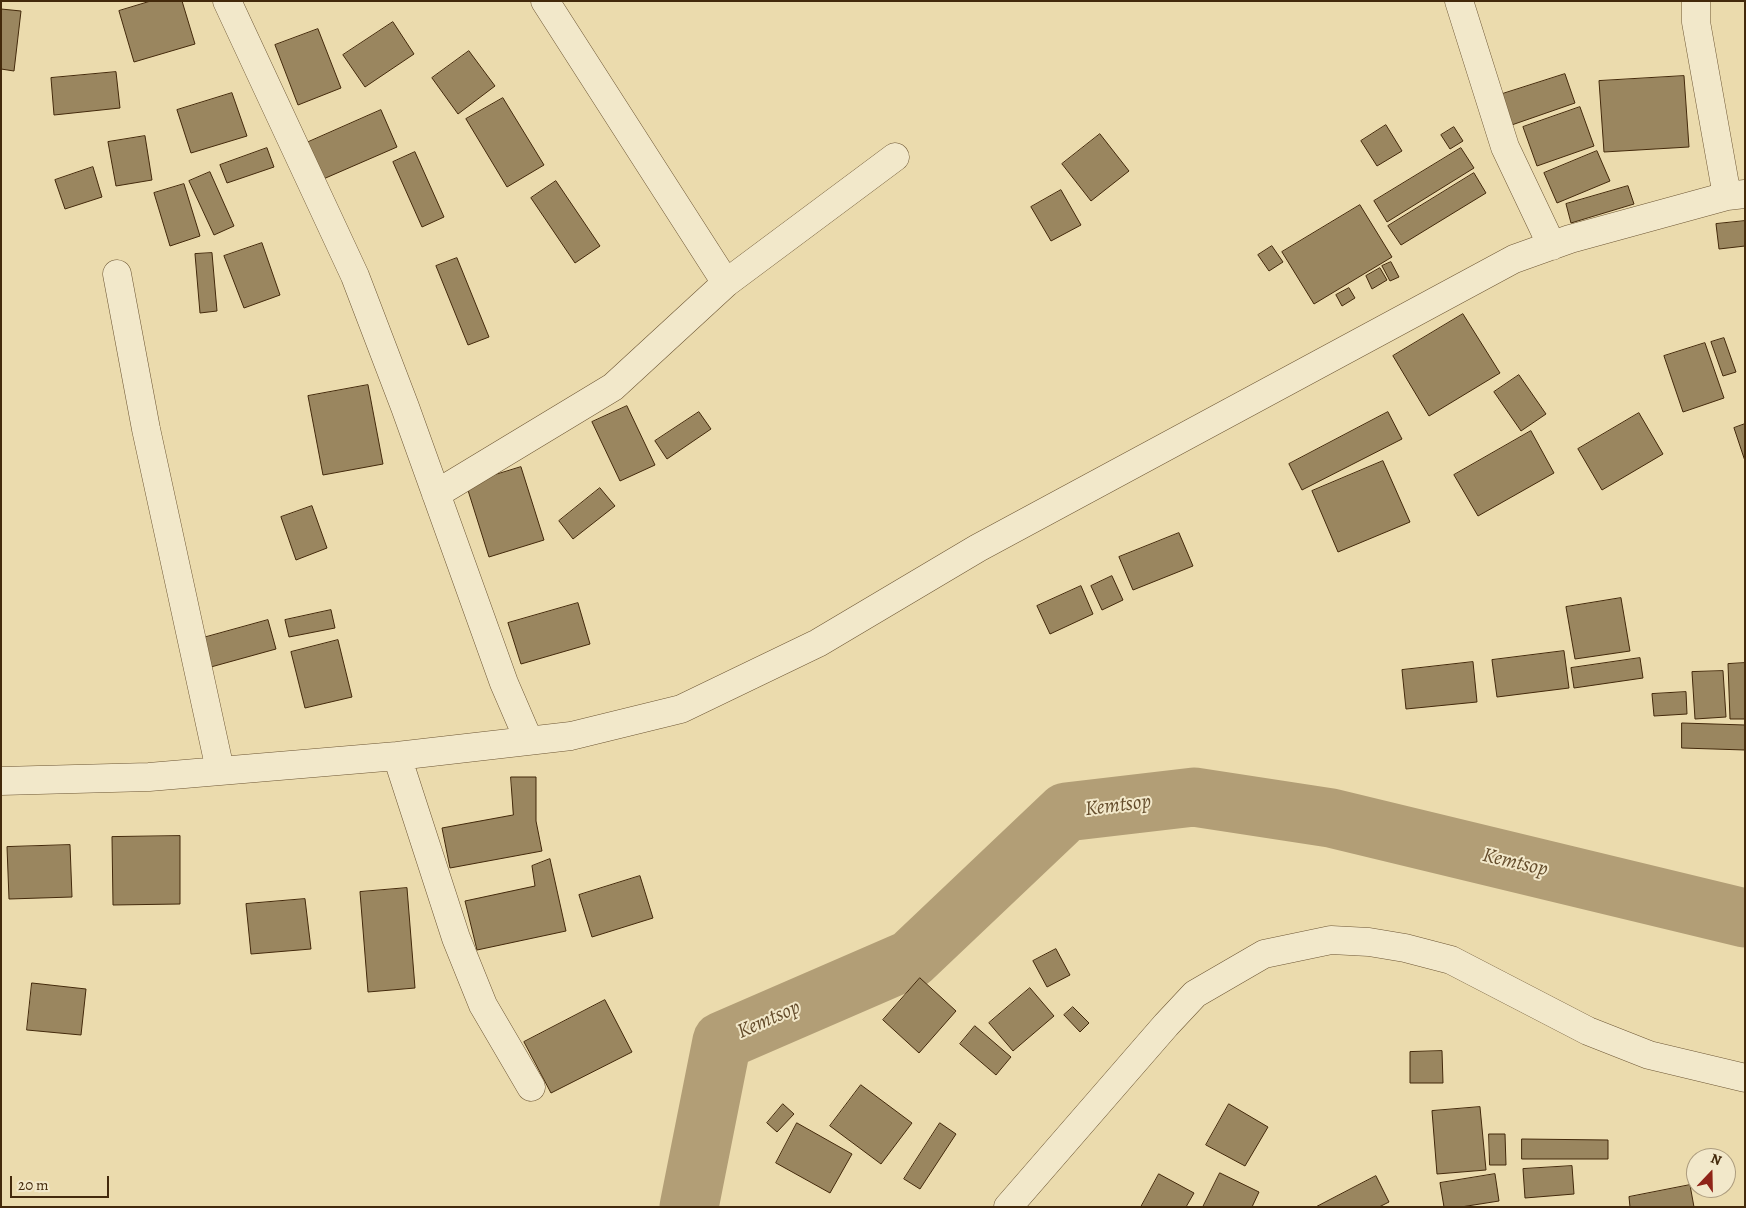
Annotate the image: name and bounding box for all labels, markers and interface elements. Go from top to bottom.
water label: Kemtsop [1084,789,1152,823]
water label: Kemtsop [1480,843,1550,883]
water label: Kemtsop [734,995,804,1045]
north arrow [1686,1148,1736,1198]
text: N [1708,1149,1724,1170]
scale bar [12,1166,111,1198]
text: 20 m [18,1175,49,1195]

